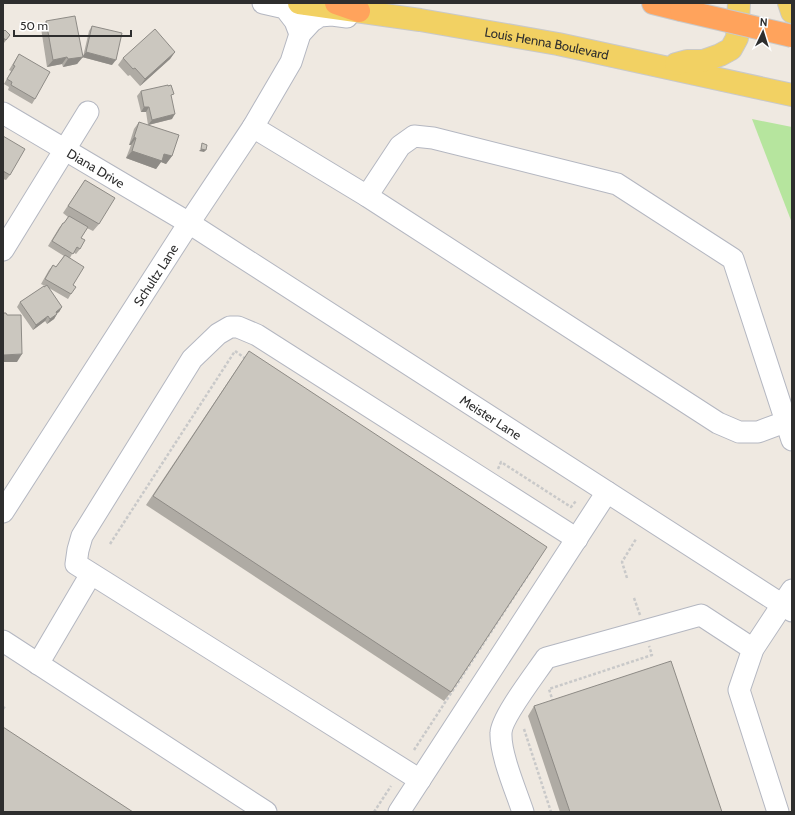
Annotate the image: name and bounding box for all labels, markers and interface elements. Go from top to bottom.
scale bar [14,12,131,38]
north arrow [743,12,783,52]
text: N [759,15,768,29]
text: 50 m [20,18,48,33]
street label: Louis Henna Boulevard [483,23,610,63]
street label: Diana Drive [64,145,128,191]
street label: Schultz Lane [130,241,182,309]
street label: Meister Lane [457,392,525,443]

